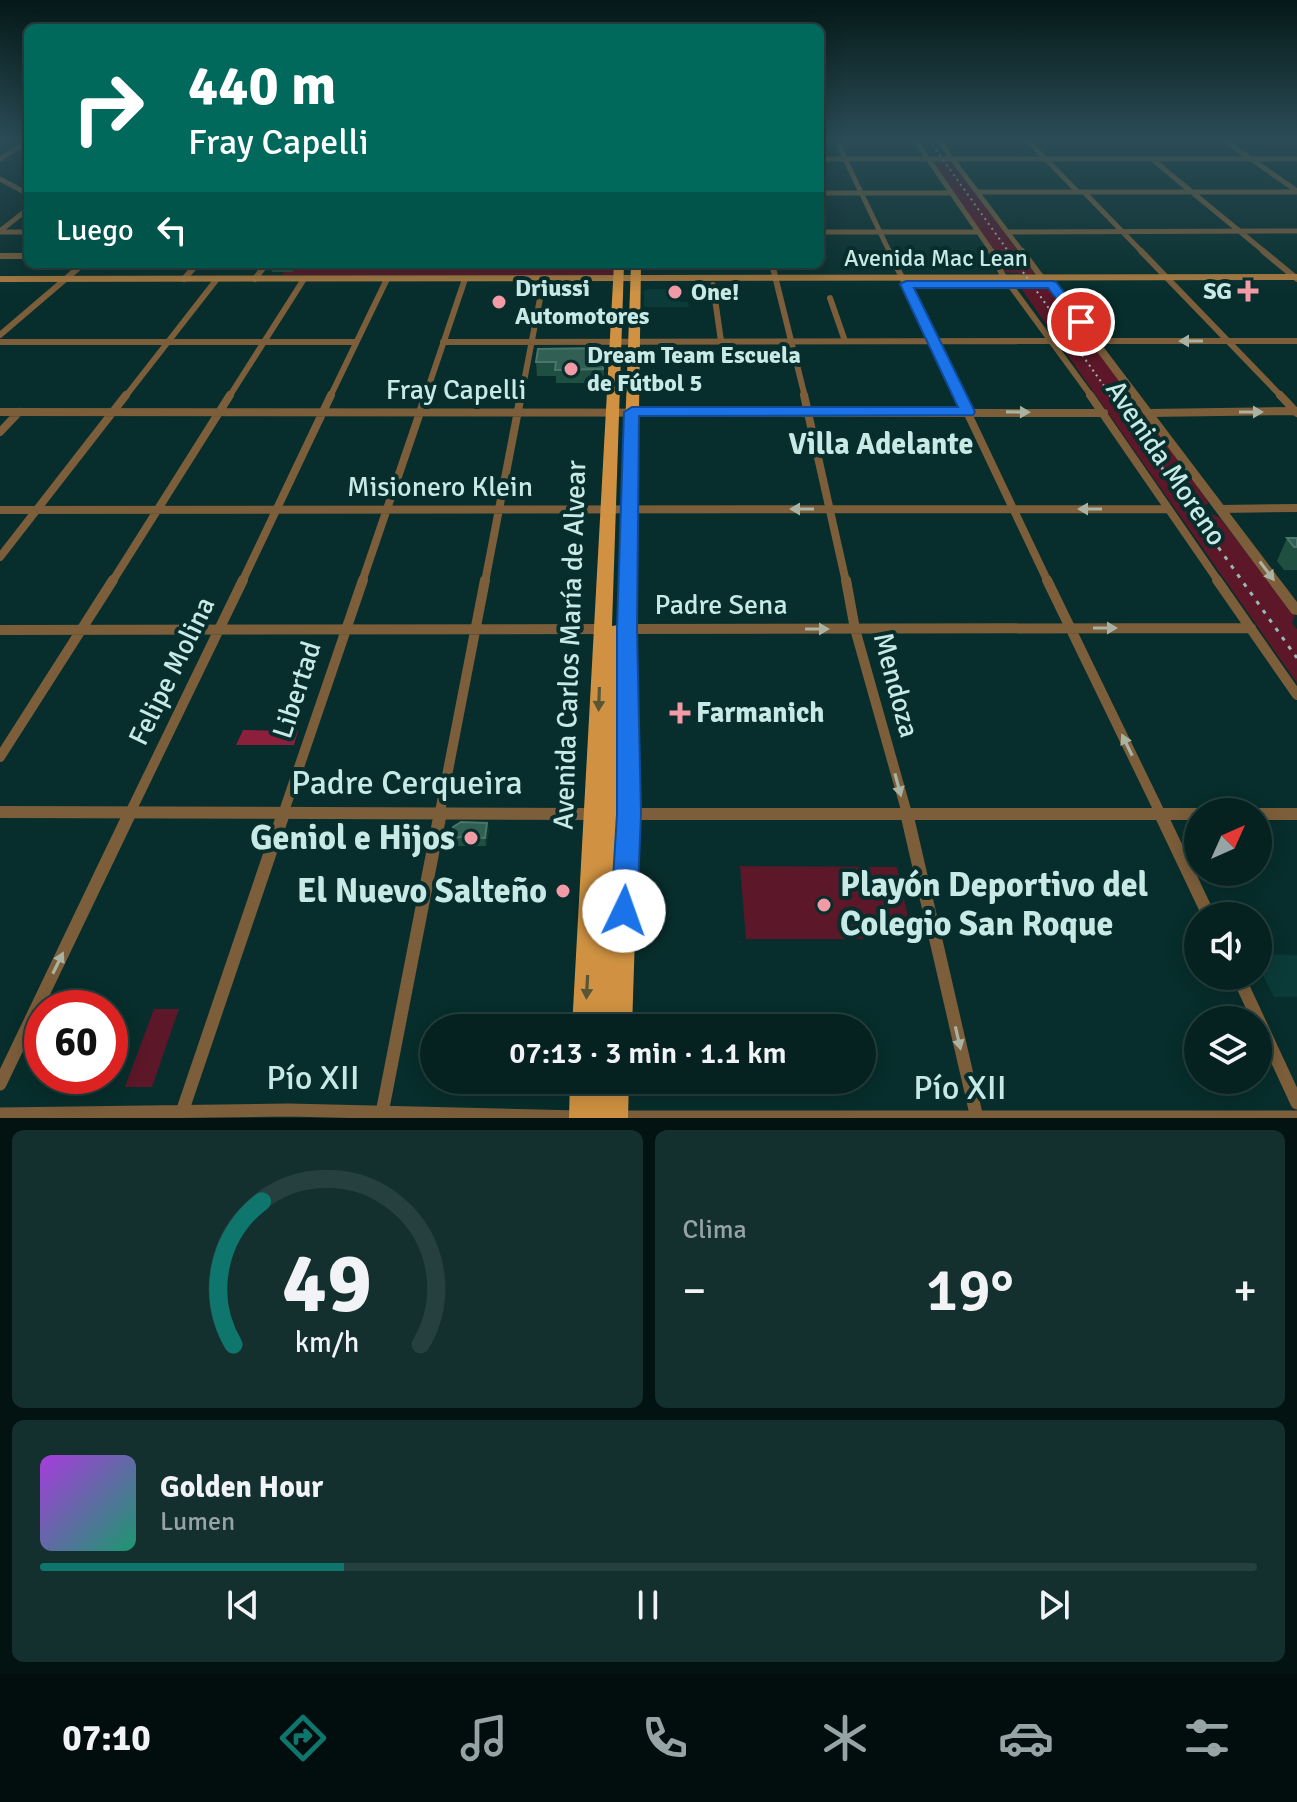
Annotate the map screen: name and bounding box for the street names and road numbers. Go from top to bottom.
street label: Avenida Mac Lean [844,243,1028,273]
street label: Fray Capelli [386,373,526,407]
street label: Avenida Moreno [1098,374,1234,552]
street label: Avenida Carlos María de Alvear [547,459,593,830]
street label: Misionero Klein [347,470,533,504]
street label: Padre Sena [654,588,788,622]
street label: Felipe Molina [121,591,223,751]
street label: Mendoza [866,629,926,741]
street label: Libertad [265,637,329,743]
street label: Padre Cerqueira [291,762,523,804]
street label: Pío XII [266,1057,360,1099]
street label: Pío XII [913,1067,1007,1109]

